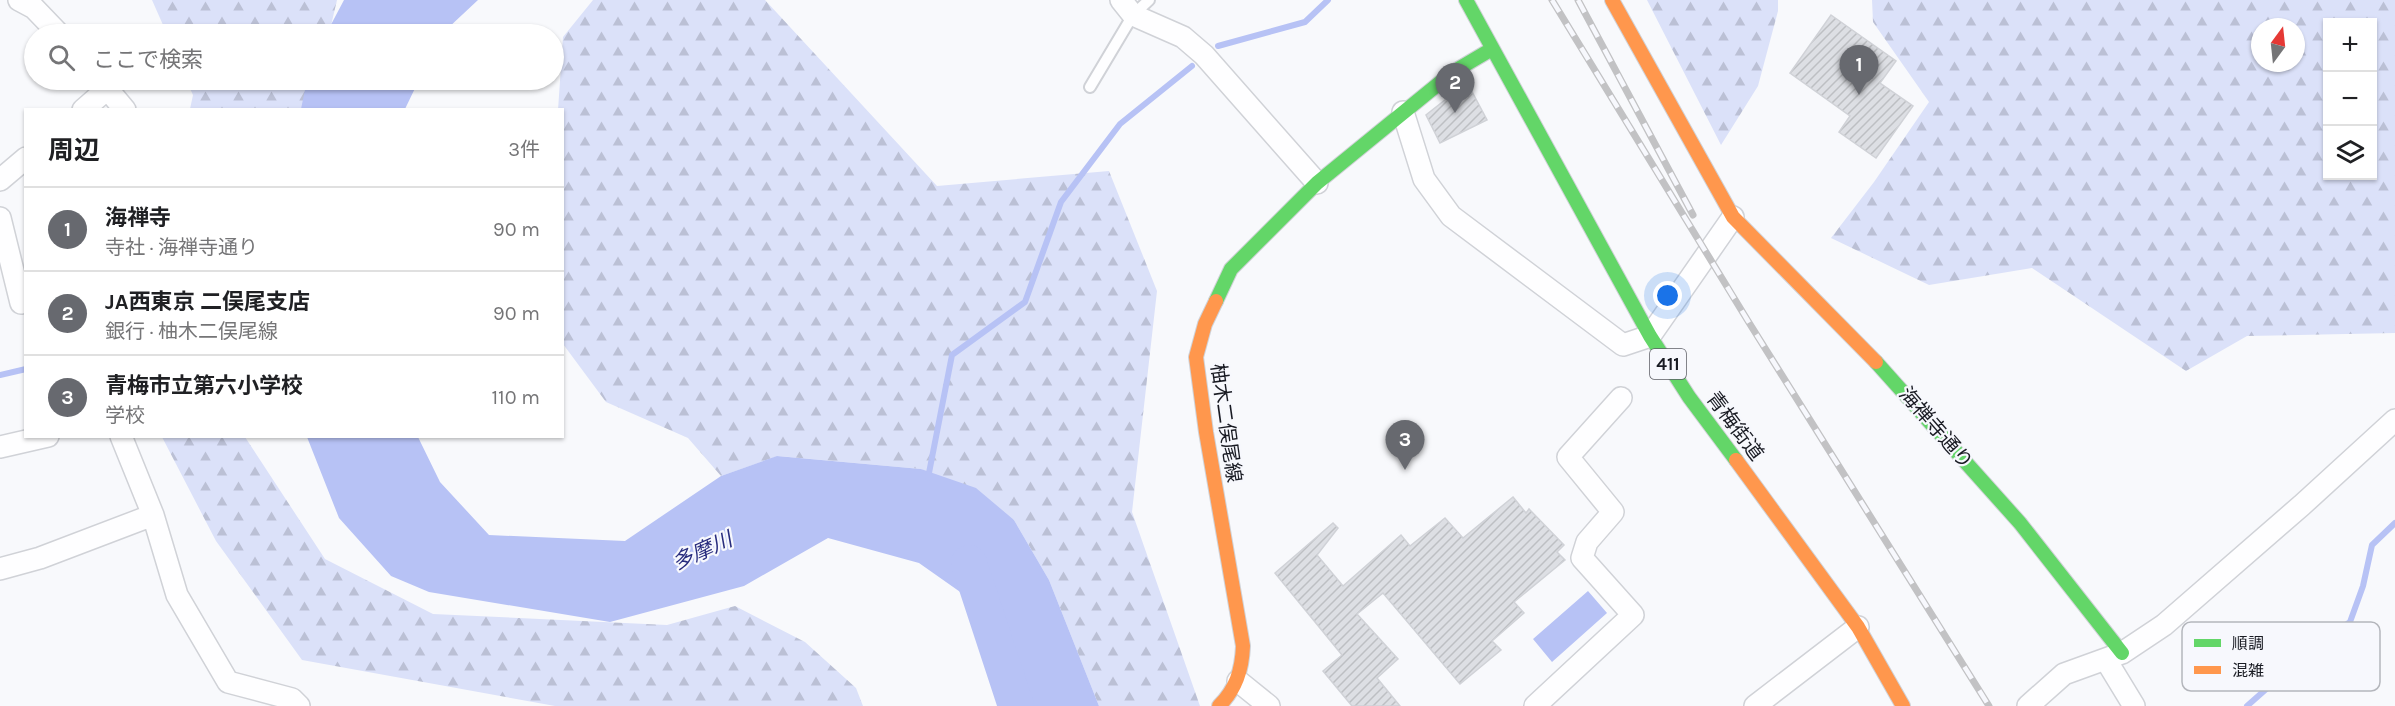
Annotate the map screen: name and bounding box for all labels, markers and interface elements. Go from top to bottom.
north arrow [2251,18,2305,72]
map controls [2323,18,2377,180]
button: + [2323,18,2377,72]
search box [24,24,564,90]
icon: search [45,41,78,74]
pin: 1 [1840,46,1878,95]
text: ここで検索 [93,47,203,73]
pin: 2 [1436,63,1474,113]
button: − [2323,72,2377,126]
button: layers [2323,126,2377,180]
text: 周辺 [48,135,100,166]
text: 3件 [508,138,540,161]
text: 海禅寺 [105,205,171,231]
text: 1 [64,218,71,241]
text: 90 m [493,218,540,241]
text: 寺社 · 海禅寺通り [105,236,258,259]
your location [1653,281,1682,310]
text: JA西東京 二俣尾支店 [105,289,310,315]
text: 2 [61,302,74,325]
text: 90 m [493,302,540,325]
text: 銀行 · 柚木二俣尾線 [105,320,278,343]
road number: 411 [1650,349,1686,379]
street label: 柚木二俣尾線 [1206,362,1246,484]
text: 青梅市立第六小学校 [105,373,303,399]
street label: 海禅寺通り [1895,383,1977,473]
text: 3 [61,386,74,409]
text: 110 m [491,386,540,409]
street label: 青梅街道 [1702,387,1768,465]
text: 学校 [105,404,145,427]
pin: 3 [1386,420,1424,470]
water label: 多摩川 [668,526,737,575]
legend [2182,622,2380,691]
text: 順調 [2232,634,2264,653]
text: 混雑 [2232,661,2264,680]

